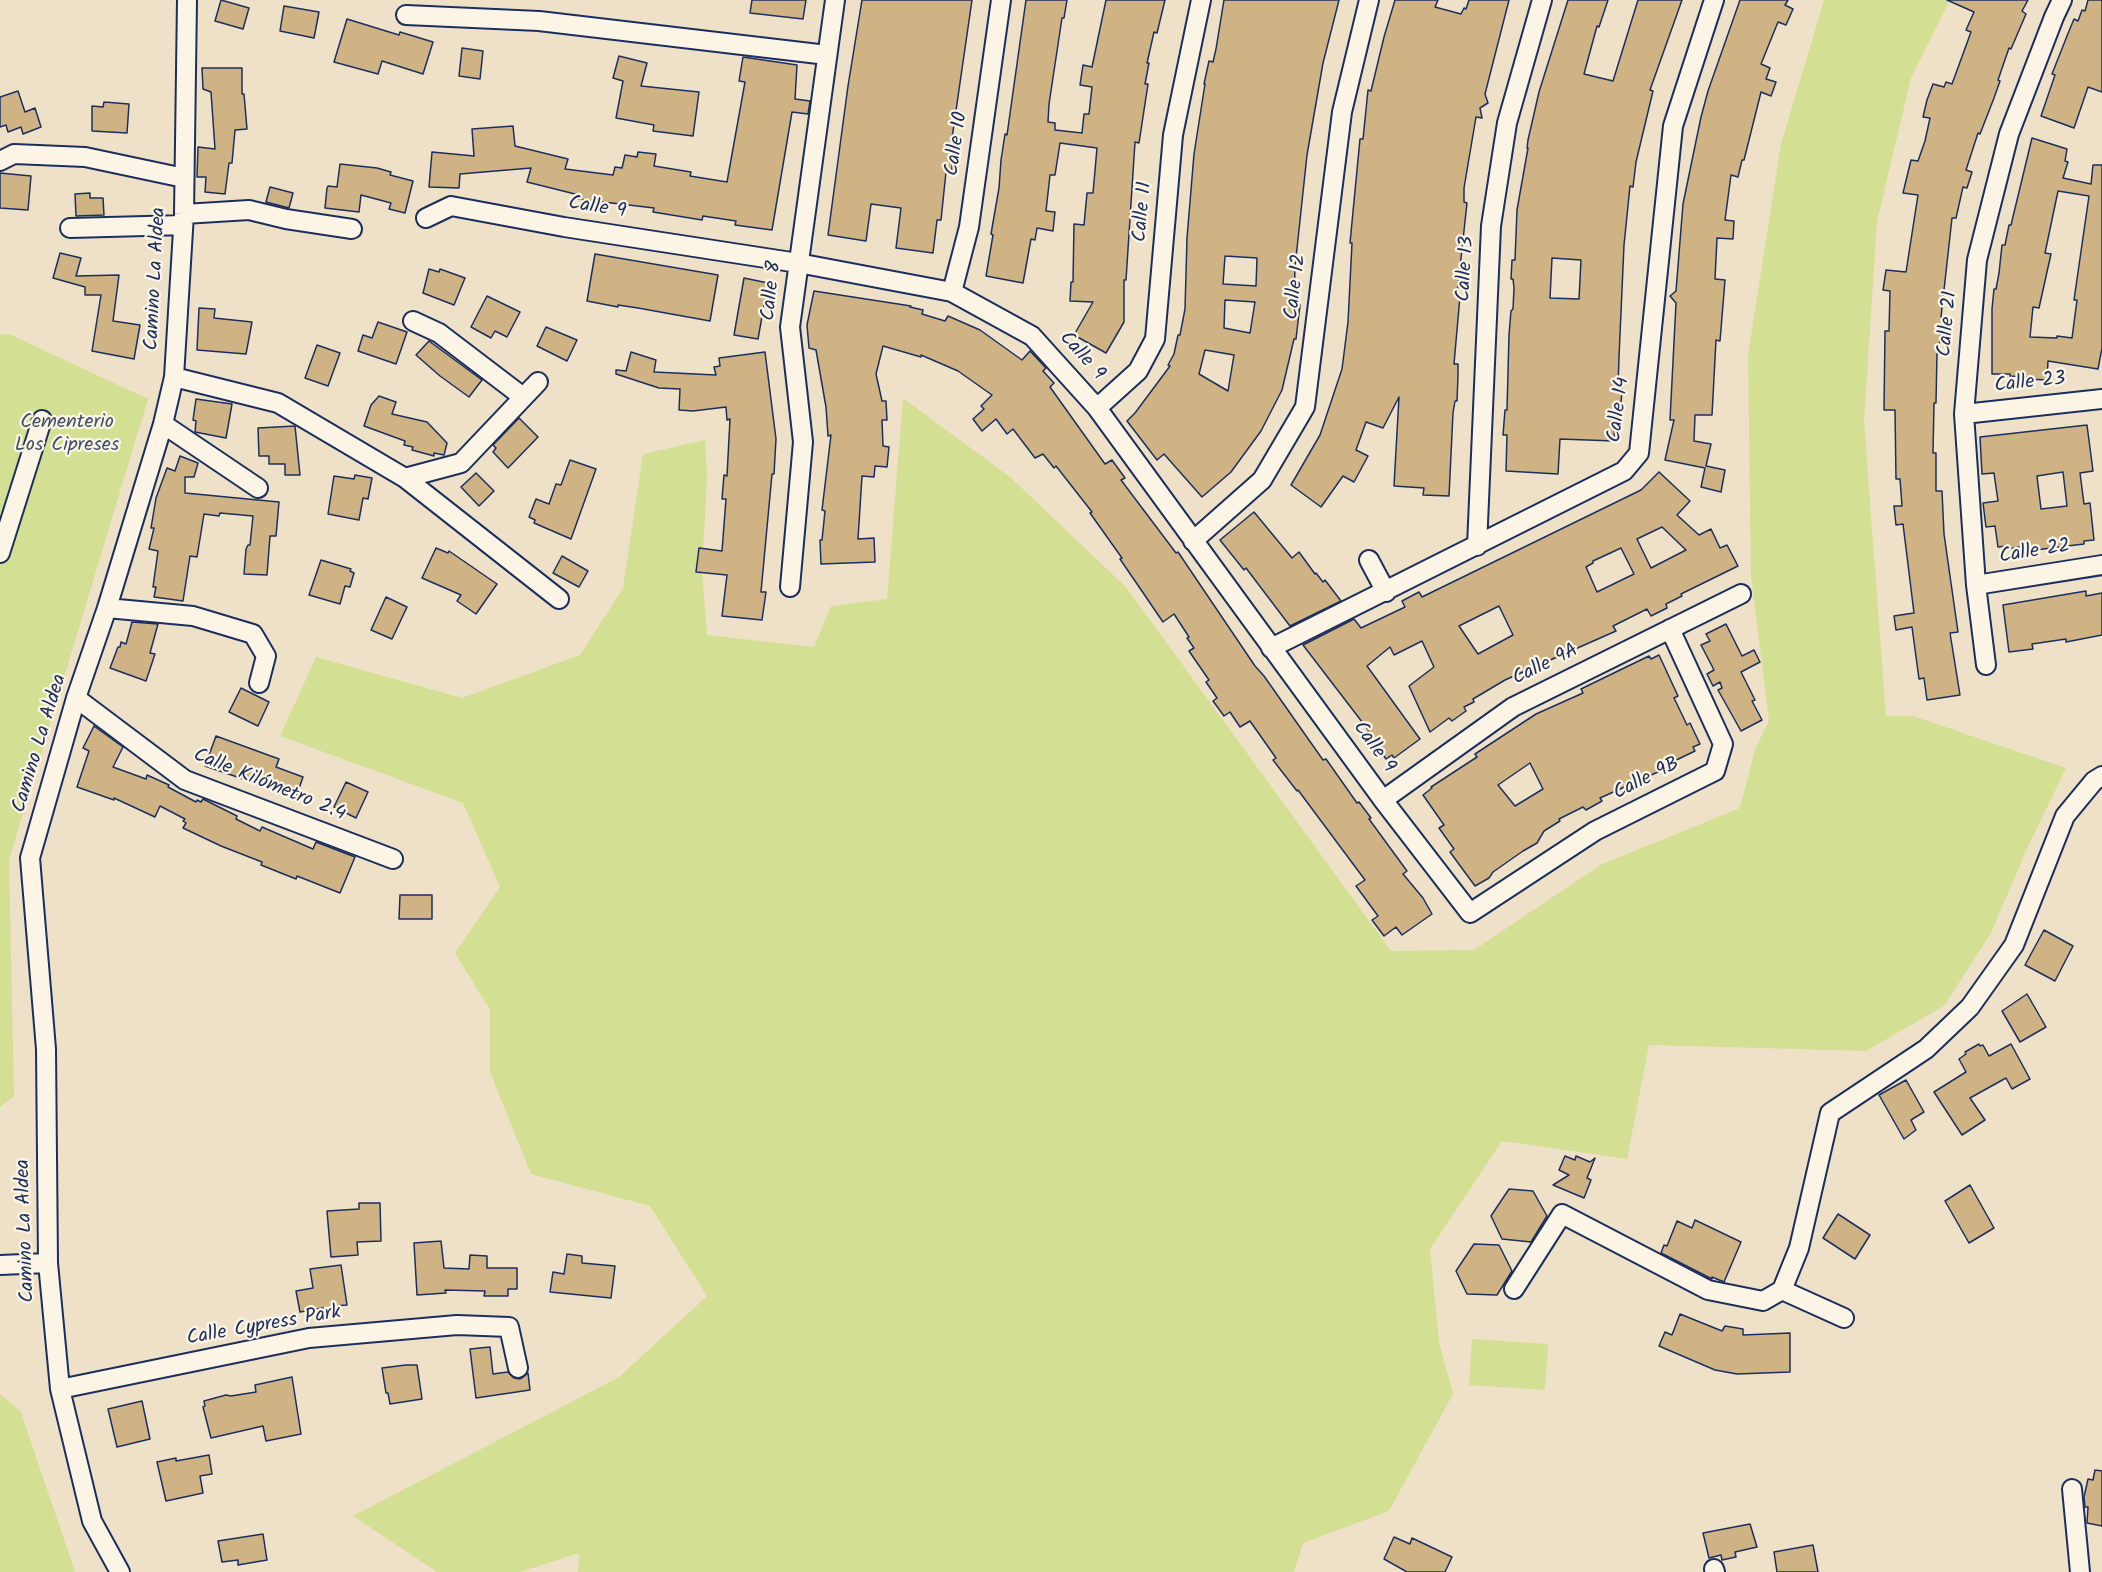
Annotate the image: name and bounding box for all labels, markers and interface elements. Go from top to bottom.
street label: Calle 10 [942,110,974,178]
street label: Calle 11 [1129,181,1159,243]
street label: Calle 9 [567,193,627,225]
street label: Camino La Aldea [141,207,173,351]
street label: Calle 13 [1453,235,1481,303]
street label: Calle 12 [1281,253,1313,321]
street label: Calle 8 [758,260,788,322]
street label: Calle 21 [1934,290,1964,358]
street label: Calle 9 [1053,327,1109,387]
street label: Calle 23 [1993,368,2067,400]
street label: Calle 14 [1604,376,1636,444]
park label: Cementerio Los Cipreses [15,412,119,459]
street label: Calle 22 [1998,536,2072,570]
street label: Calle 9A [1509,640,1583,692]
street label: Camino La Aldea [9,672,73,816]
street label: Calle 9 [1346,718,1400,778]
street label: Calle Kilómetro 2.4 [189,744,349,828]
street label: Calle 9B [1610,753,1684,807]
street label: Camino La Aldea [13,1159,41,1303]
street label: Calle Cypress Park [185,1302,343,1352]

